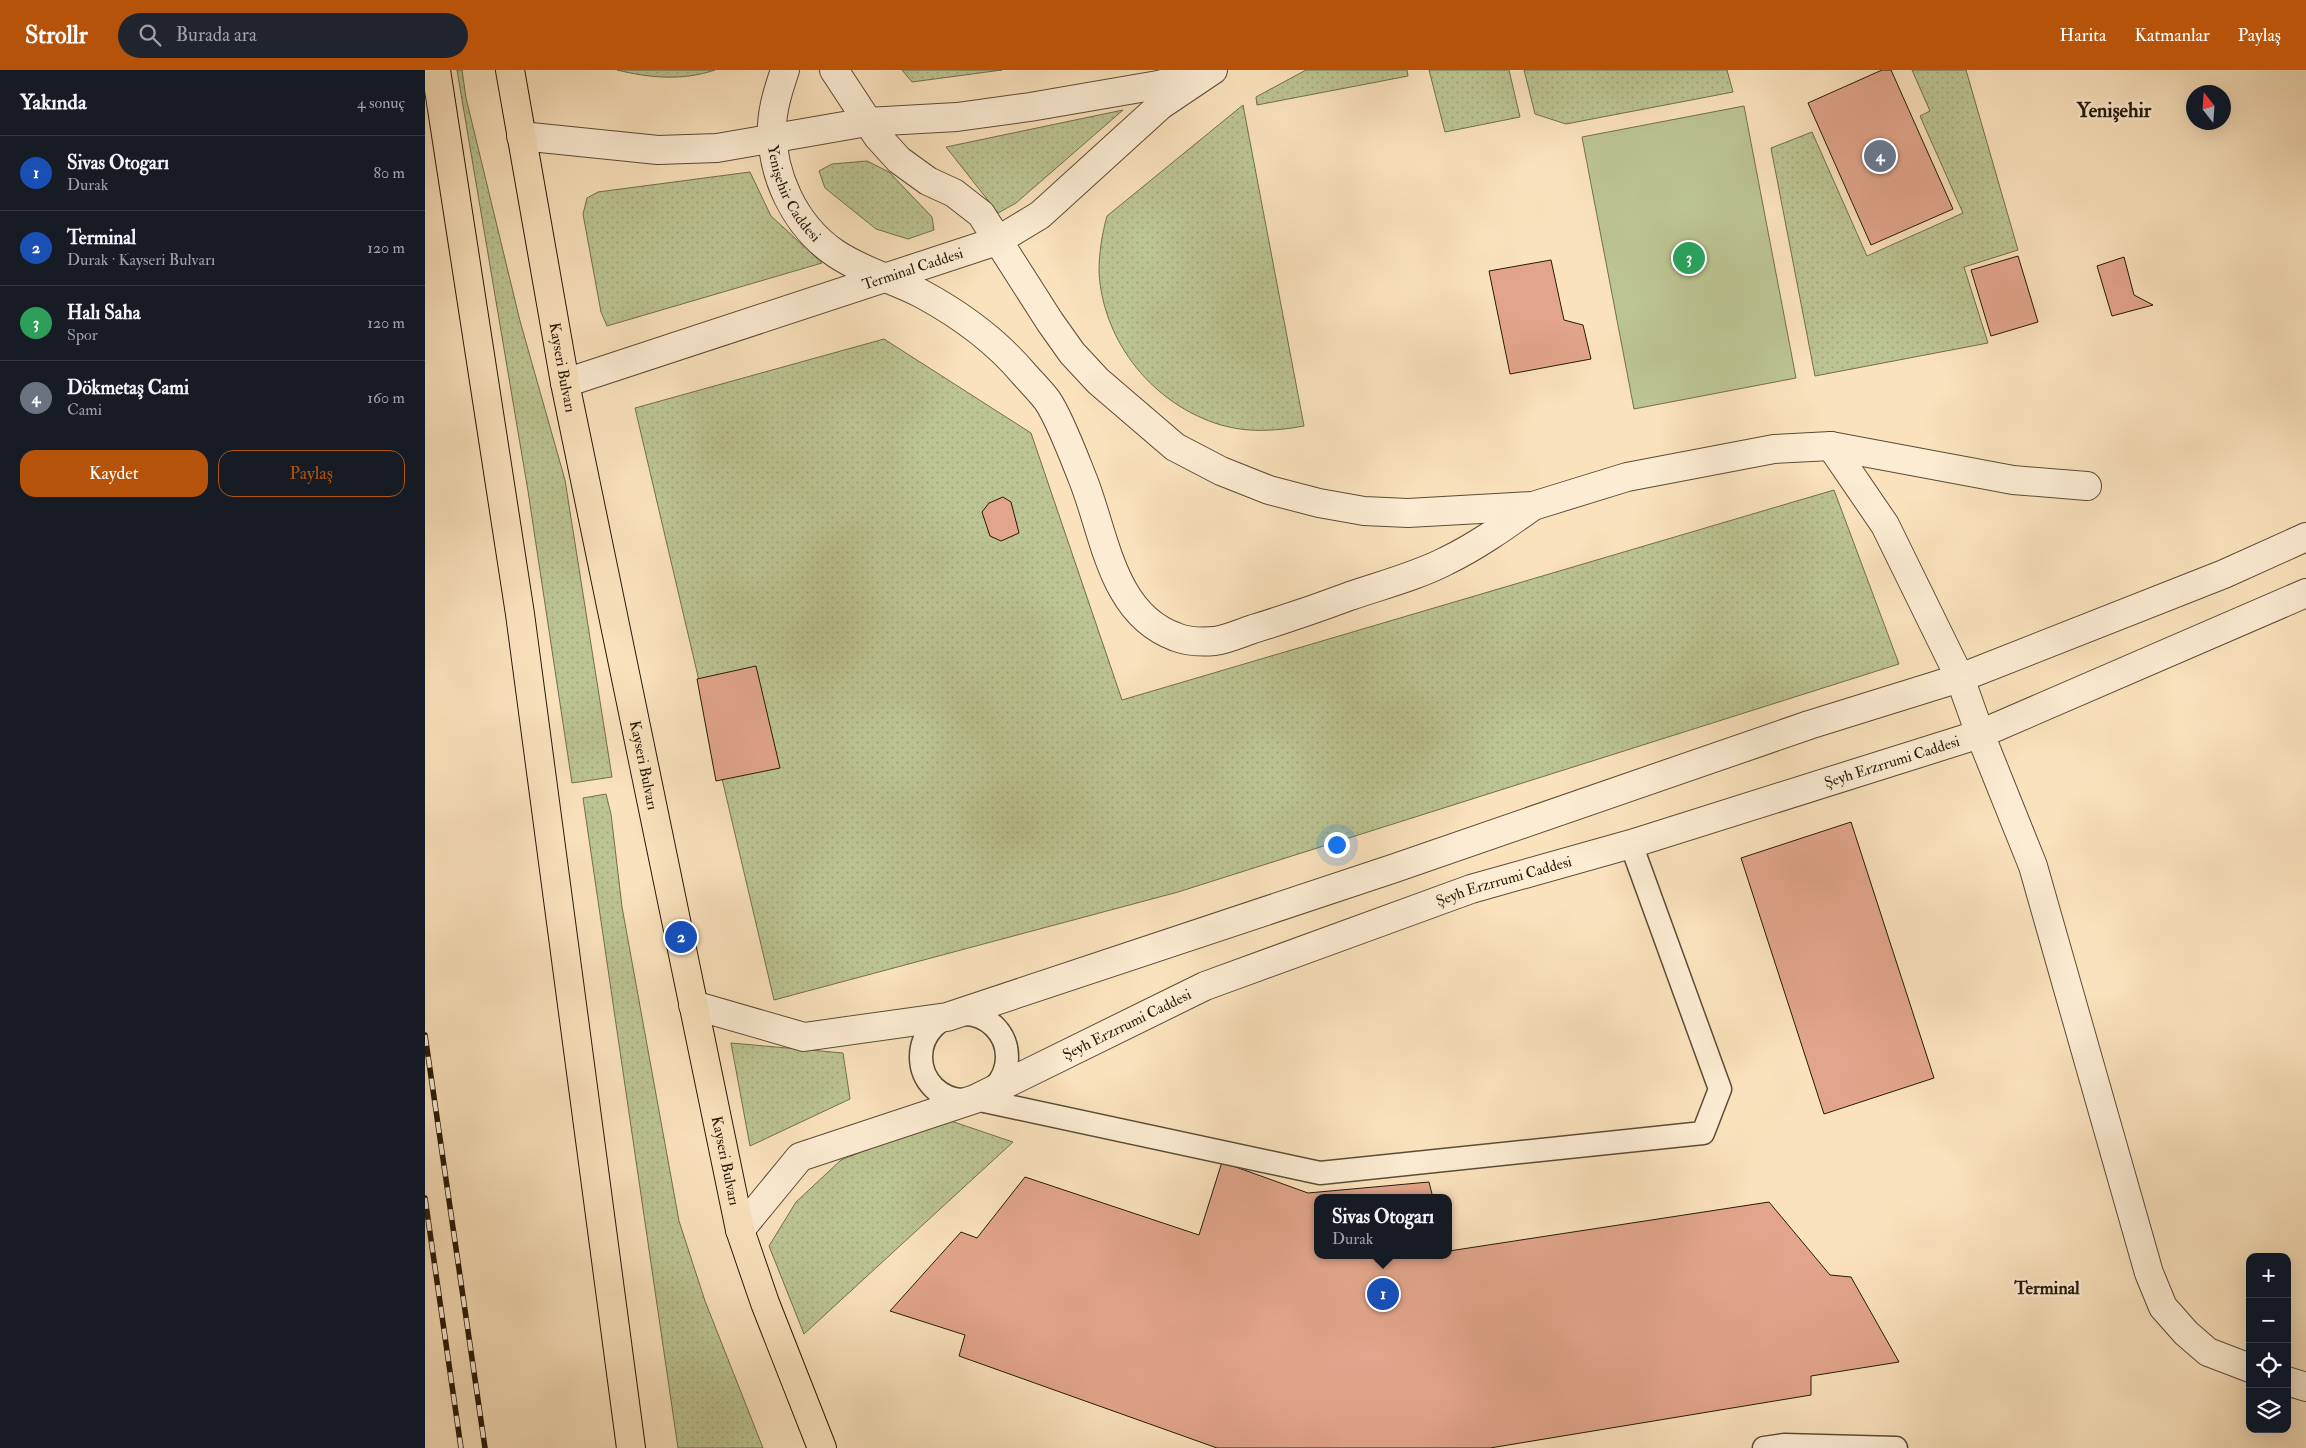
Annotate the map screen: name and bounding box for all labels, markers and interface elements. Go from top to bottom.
search box [118,13,468,58]
text: Strollr [25,20,88,51]
icon: search [136,21,164,49]
text: Burada ara [176,23,257,47]
text: Harita [2060,24,2106,47]
text: Katmanlar [2134,24,2210,47]
text: Paylaş [2238,24,2281,47]
north arrow [2186,85,2231,130]
text: Yakında [20,89,87,116]
text: 4 sonuç [357,93,405,113]
district label: Yenişehir [2076,98,2152,123]
pin: 4 [1864,137,1896,175]
street label: Yenişehir Caddesi [763,144,824,246]
text: Sivas Otogarı [67,151,169,175]
text: 1 [33,163,39,183]
text: 80 m [374,163,405,183]
text: Durak [67,175,109,195]
text: Terminal [67,226,136,250]
text: 2 [32,238,40,258]
text: 120 m [367,238,405,258]
pin: 3 [1673,239,1705,277]
street label: Terminal Caddesi [860,244,966,295]
text: Durak · Kayseri Bulvarı [67,250,215,270]
text: Halı Saha [67,301,140,325]
text: 3 [33,313,39,333]
text: 120 m [367,313,405,333]
street label: Kayseri Bulvarı [545,321,580,414]
text: Spor [67,325,98,345]
text: Dökmetaş Cami [67,376,189,400]
text: 4 [32,388,40,408]
text: 160 m [367,388,405,408]
text: Cami [67,400,102,420]
button: Kaydet [20,450,208,497]
button: Paylaş [218,450,405,497]
street label: Kayseri Bulvarı [625,719,662,812]
street label: Şeyh Erzrrumi Caddesi [1822,732,1962,792]
your location [1324,832,1350,858]
street label: Şeyh Erzrrumi Caddesi [1433,852,1574,911]
pin: 2 [665,918,697,956]
street label: Şeyh Erzrrumi Caddesi [1060,985,1194,1064]
street label: Kayseri Bulvarı [707,1114,744,1207]
popup [1314,1194,1452,1259]
text: Sivas Otogarı [1332,1205,1434,1229]
text: Durak [1332,1229,1373,1249]
map controls [2246,1253,2291,1433]
button: + [2246,1253,2291,1298]
pin: 1 [1367,1275,1399,1313]
district label: Terminal [2013,1277,2080,1300]
button: − [2246,1298,2291,1343]
button: locate [2246,1343,2291,1388]
button: layers [2246,1388,2291,1433]

